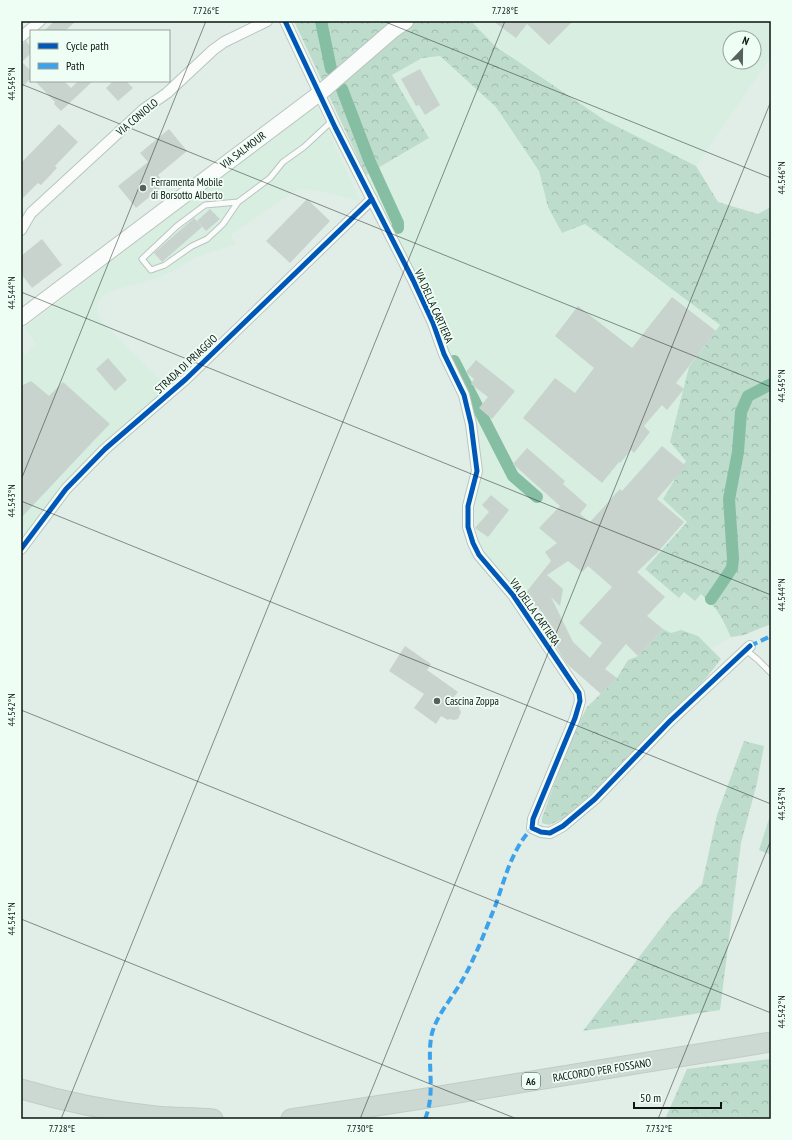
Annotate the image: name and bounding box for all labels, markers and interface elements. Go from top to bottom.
text: 7.726°E [193,4,219,17]
text: 7.728°E [492,4,518,17]
legend [30,30,170,82]
north arrow [722,30,762,70]
text: N [740,33,751,48]
text: Cycle path [66,38,109,53]
text: Path [66,58,84,73]
text: 44.545°N [5,67,18,101]
street label: VIA CONIOLO [113,96,161,139]
street label: VIA SALMOUR [217,128,269,172]
text: 44.546°N [775,161,788,195]
place label: Ferramenta Mobile di Borsotto Alberto [151,175,223,202]
marker: Ferramenta Mobile di Borsotto Alberto [138,183,148,193]
street label: VIA DELLA CARTIERA [411,266,457,346]
text: 44.544°N [5,276,18,310]
street label: STRADA DI PRIAGGIO [152,331,220,397]
text: 44.545°N [775,369,788,403]
text: 44.543°N [5,484,18,518]
street label: VIA DELLA CARTIERA [506,575,564,649]
text: 44.544°N [775,578,788,612]
text: 44.542°N [5,693,18,727]
place label: Cascina Zoppa [445,694,499,708]
marker: Cascina Zoppa [432,696,442,706]
text: 44.543°N [775,787,788,821]
text: 44.541°N [5,902,18,936]
text: 44.542°N [775,995,788,1029]
street label: RACCORDO PER FOSSANO [552,1055,652,1085]
road number: A6 [522,1073,540,1089]
scale bar [634,1084,721,1110]
text: 50 m [640,1090,661,1105]
text: 7.728°E [49,1122,75,1135]
text: 7.730°E [347,1122,373,1135]
text: 7.732°E [646,1122,672,1135]

